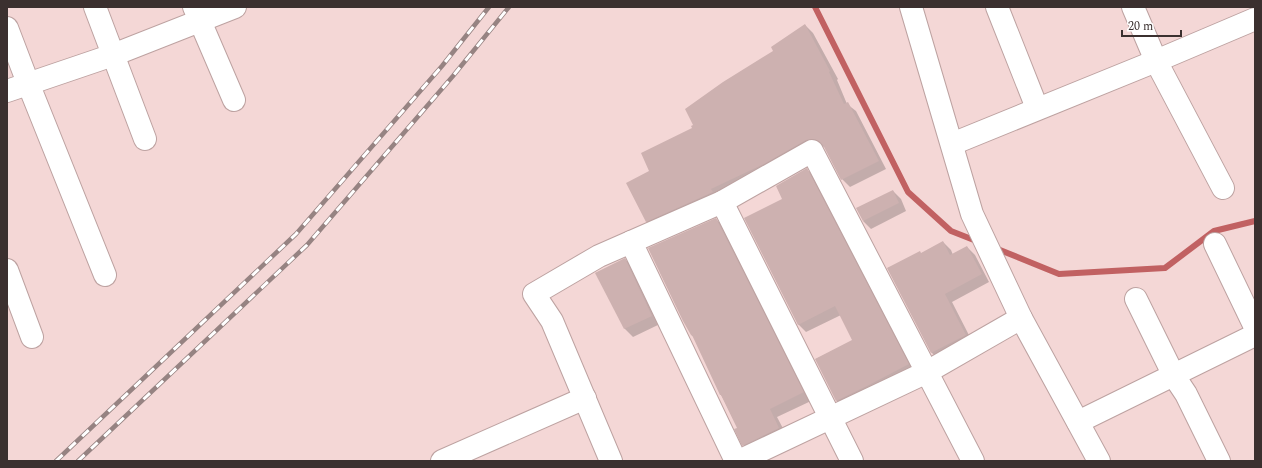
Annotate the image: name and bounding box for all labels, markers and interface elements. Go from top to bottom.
scale bar [1122,12,1181,38]
text: 20 m [1128,17,1153,36]

